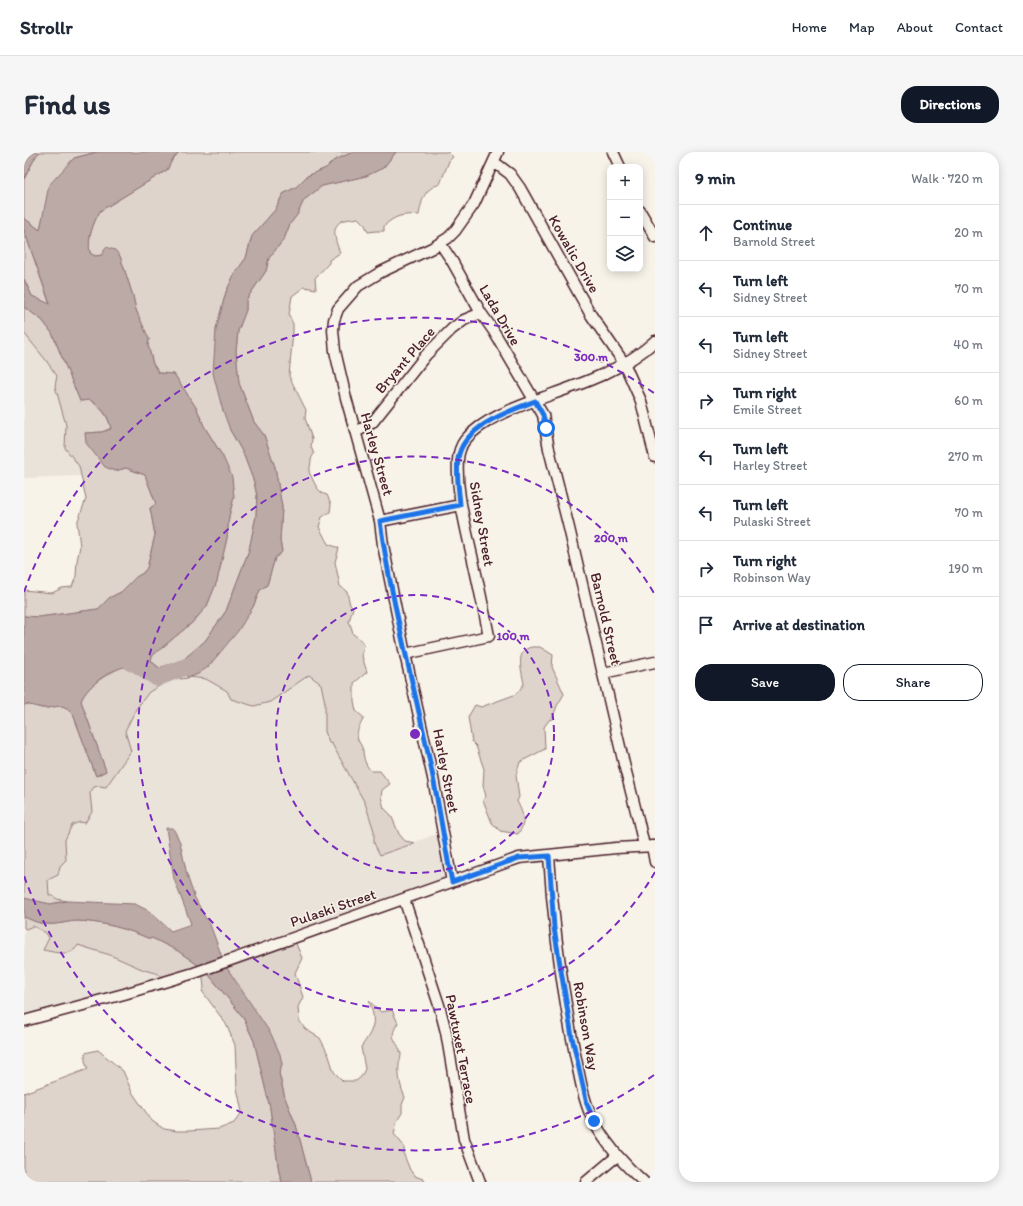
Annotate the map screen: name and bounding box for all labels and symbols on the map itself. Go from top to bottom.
street label: Kowalic Drive [544,212,604,296]
street label: Lada Drive [475,281,525,349]
street label: Bryant Place [371,323,439,397]
text: 300 m [574,350,609,364]
street label: Harley Street [357,410,398,498]
route start [537,419,555,437]
street label: Sidney Street [466,480,498,568]
text: 200 m [594,531,629,545]
street label: Barnold Street [587,571,626,668]
text: 100 m [496,629,530,643]
centre of rings [408,727,422,741]
street label: Harley Street [429,727,463,815]
street label: Pulaski Street [288,885,379,931]
street label: Robinson Way [569,980,603,1072]
street label: Pawtuxet Terrace [442,993,480,1105]
route end [585,1112,603,1130]

